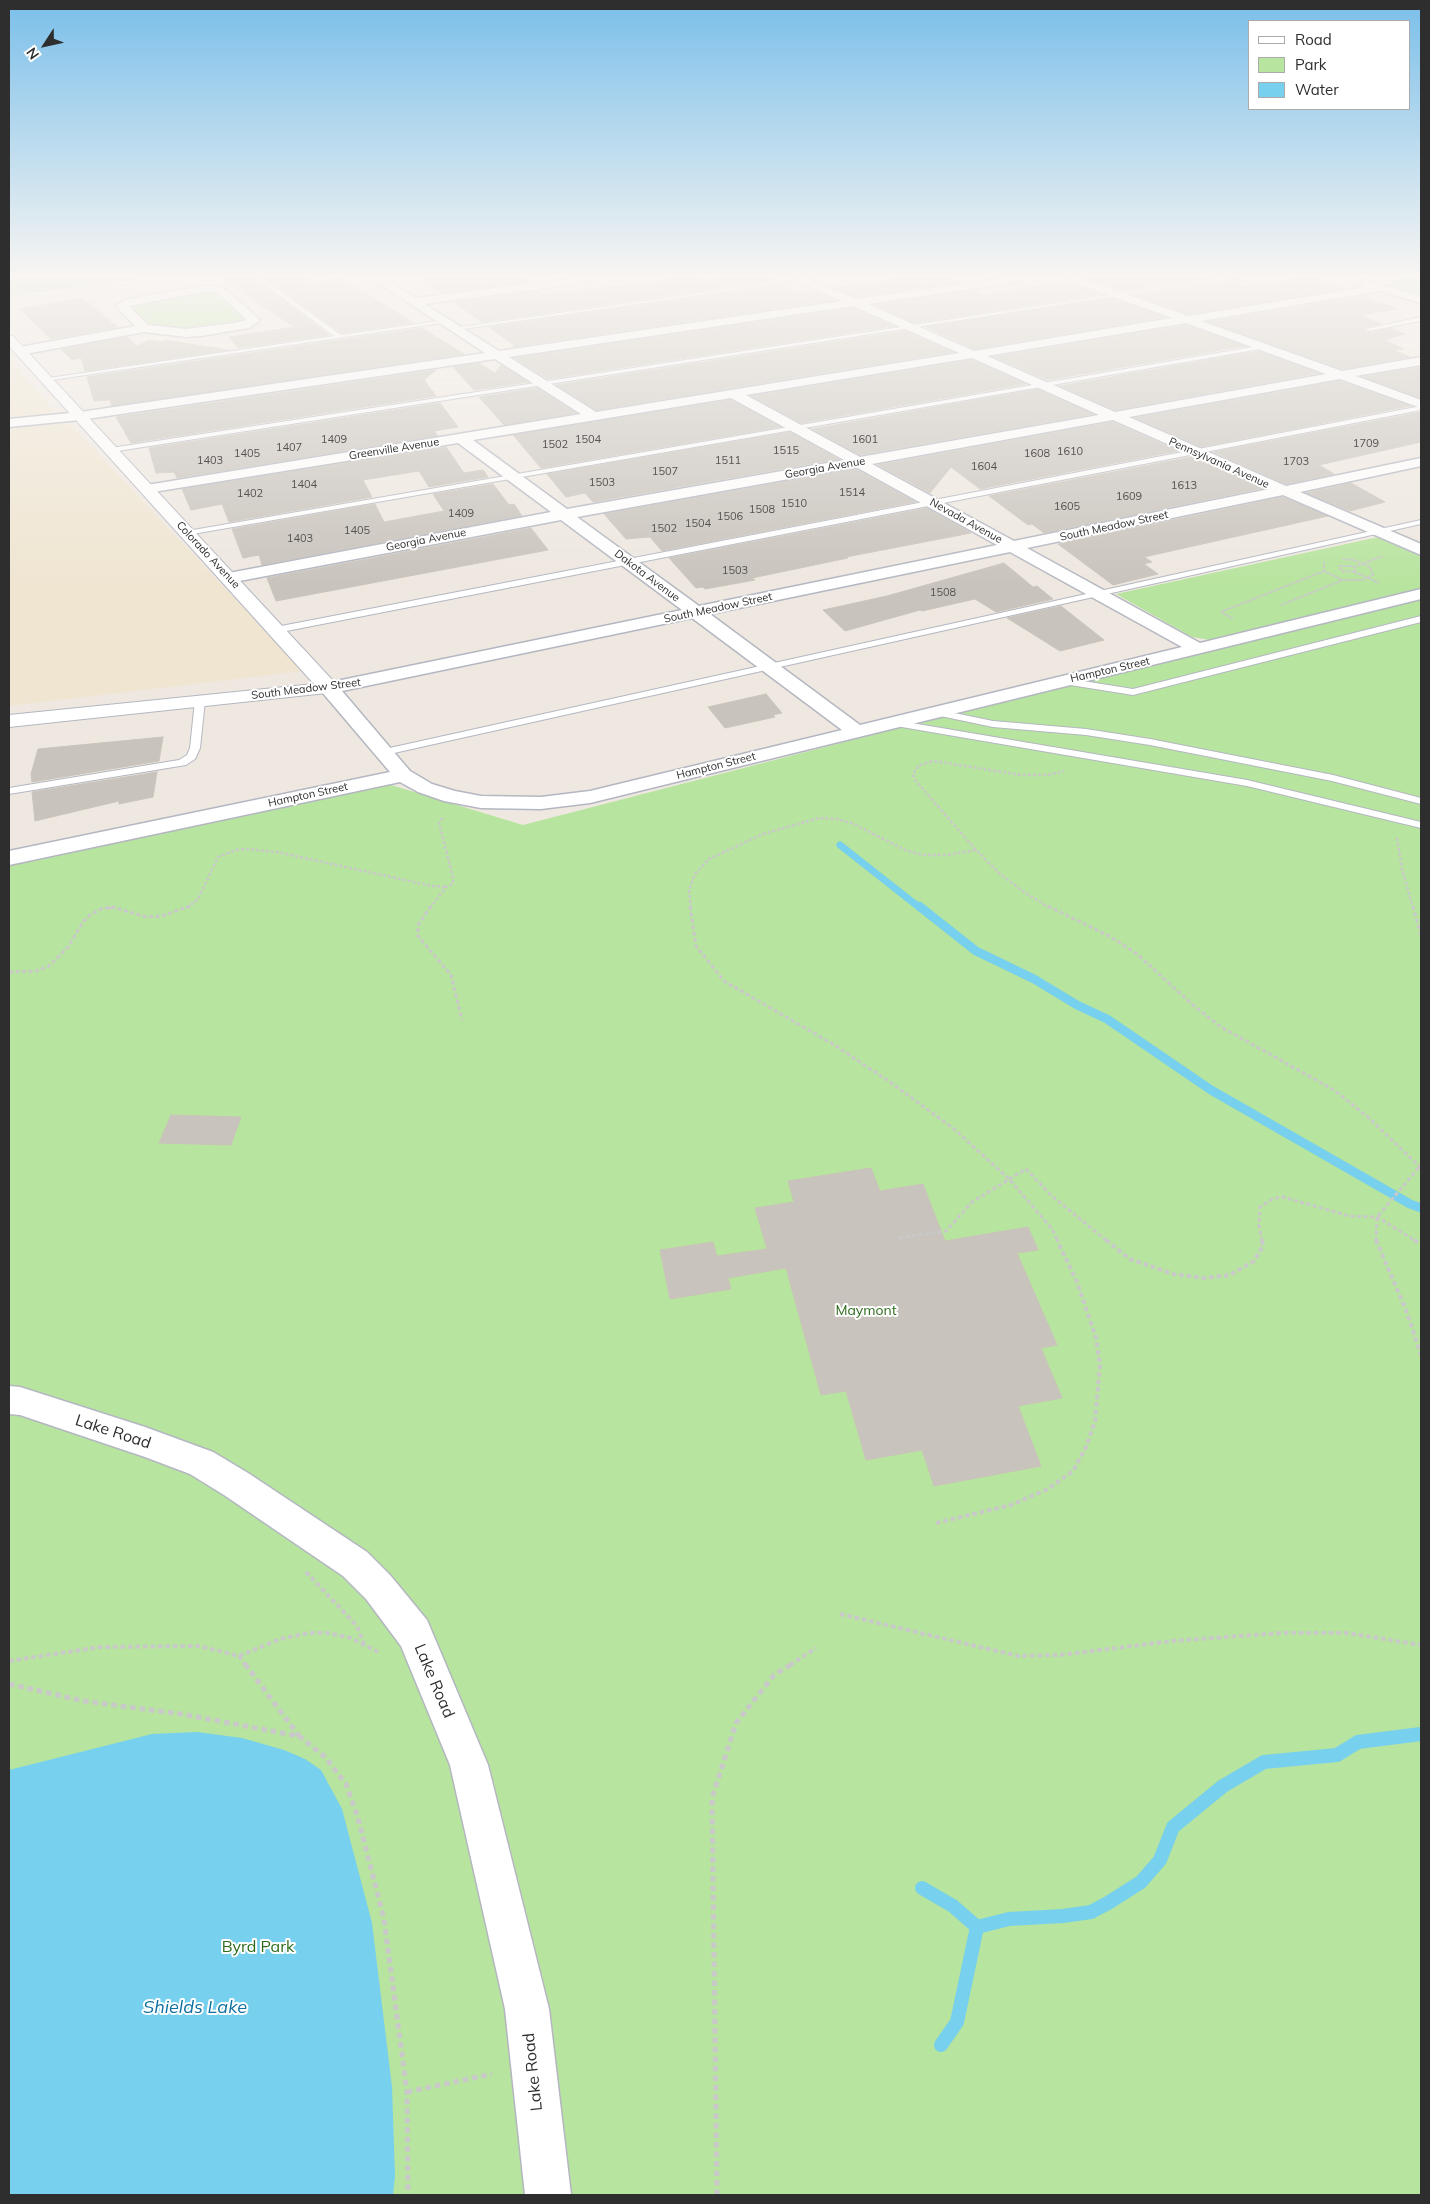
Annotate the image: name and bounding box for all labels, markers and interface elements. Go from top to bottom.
north arrow [20,20,70,70]
legend [1248,20,1410,110]
text: Road [1295,30,1332,49]
text: N [22,44,43,63]
text: Park [1295,55,1327,74]
text: Water [1295,80,1339,99]
house number: 1409 [321,433,347,447]
house number: 1504 [575,433,601,447]
house number: 1601 [852,433,878,447]
street label: Greenville Avenue [348,435,440,463]
street label: Pennsylvania Avenue [1167,435,1271,491]
house number: 1709 [1353,437,1379,451]
house number: 1502 [542,438,568,452]
house number: 1407 [276,441,302,455]
house number: 1515 [773,444,799,458]
house number: 1610 [1057,445,1083,459]
house number: 1405 [234,447,260,461]
house number: 1608 [1024,447,1050,461]
house number: 1403 [197,454,223,468]
house number: 1511 [715,454,741,468]
street label: Georgia Avenue [784,454,866,482]
house number: 1703 [1283,455,1309,469]
house number: 1604 [971,460,997,474]
house number: 1507 [652,465,678,479]
house number: 1503 [589,476,615,490]
house number: 1404 [291,478,317,492]
house number: 1613 [1171,479,1197,493]
house number: 1514 [839,486,865,500]
house number: 1402 [237,487,263,501]
house number: 1609 [1116,490,1142,504]
street label: Nevada Avenue [927,496,1005,546]
house number: 1510 [781,497,807,511]
house number: 1605 [1054,500,1080,514]
house number: 1508 [749,503,775,517]
house number: 1409 [448,507,474,521]
street label: South Meadow Street [1059,508,1169,544]
house number: 1506 [717,510,743,524]
house number: 1504 [685,517,711,531]
street label: Colorado Avenue [174,519,242,591]
house number: 1502 [651,522,677,536]
house number: 1405 [344,524,370,538]
street label: Georgia Avenue [385,526,467,554]
house number: 1403 [287,532,313,546]
street label: Dakota Avenue [612,547,682,605]
house number: 1503 [722,564,748,578]
house number: 1508 [930,586,956,600]
street label: South Meadow Street [663,590,773,626]
street label: Hampton Street [1069,654,1151,686]
street label: South Meadow Street [250,676,362,702]
street label: Hampton Street [675,750,757,782]
street label: Hampton Street [267,780,349,810]
park label: Maymont [835,1303,897,1319]
street label: Lake Road [73,1411,153,1453]
street label: Lake Road [410,1641,458,1721]
park label: Byrd Park [222,1937,294,1957]
water label: Shields Lake [143,1997,247,2019]
street label: Lake Road [519,2032,547,2112]

